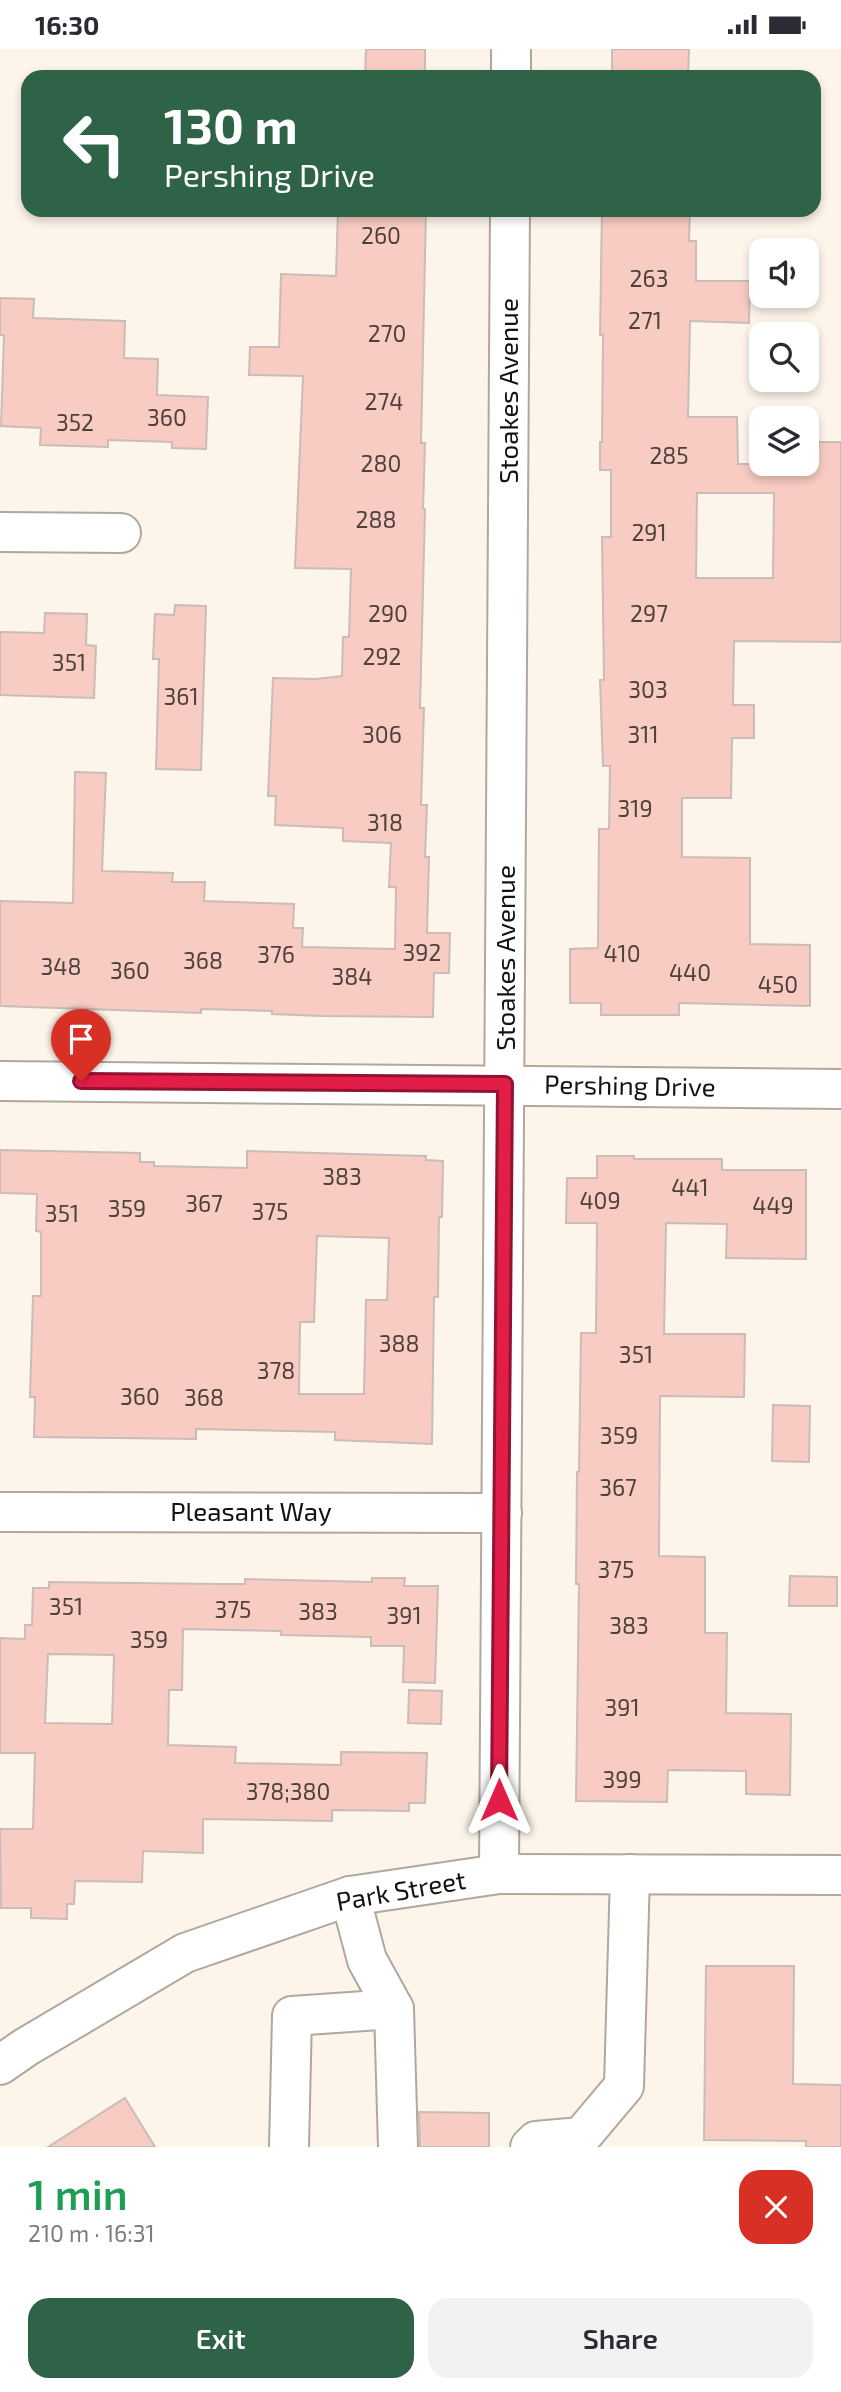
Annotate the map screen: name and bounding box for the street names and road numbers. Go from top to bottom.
street label: Stoakes Avenue [492,298,523,484]
street label: Stoakes Avenue [489,865,520,1051]
street label: Pershing Drive [544,1068,716,1101]
street label: Pleasant Way [170,1495,332,1526]
street label: Park Street [334,1863,468,1916]

